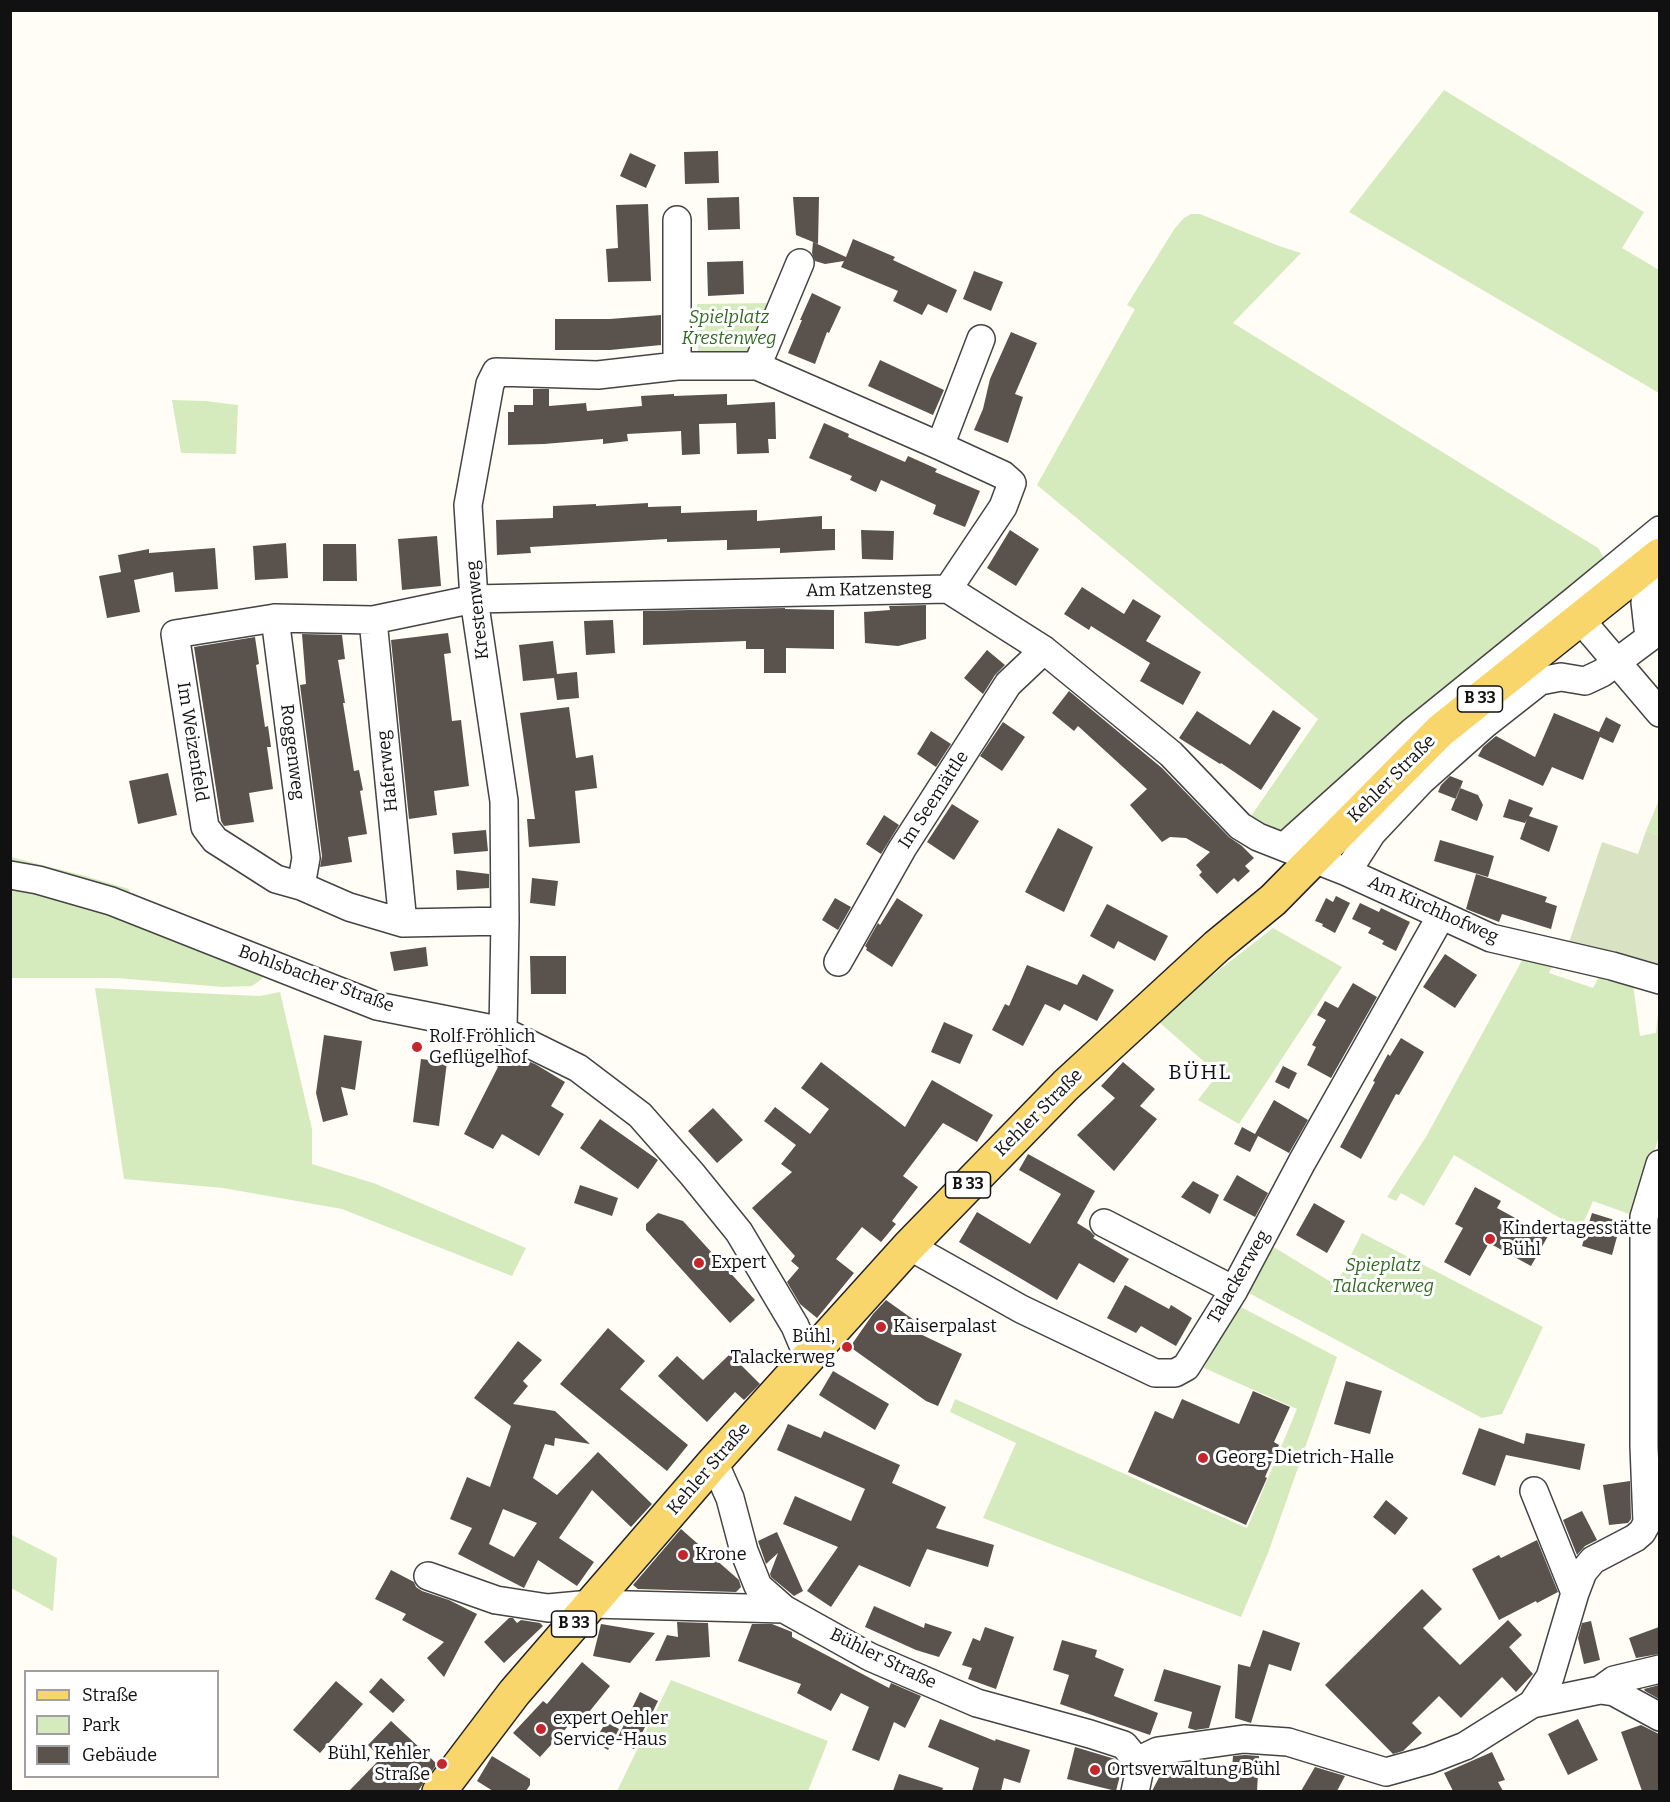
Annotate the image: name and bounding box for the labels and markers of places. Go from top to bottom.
place label: Rolf Fröhlich Geflügelhof [429,1026,535,1068]
marker: Rolf Fröhlich Geflügelhof [410,1040,424,1054]
place label: Kindertagesstätte Bühl [1502,1218,1652,1260]
marker: Kindertagesstätte Bühl [1483,1232,1497,1246]
place label: Expert [711,1252,766,1274]
marker: Expert [692,1256,706,1270]
place label: Kaiserpalast [893,1316,997,1338]
marker: Kaiserpalast [874,1320,888,1334]
place label: Bühl, Talackerweg [730,1326,835,1368]
marker: Bühl, Talackerweg [840,1340,854,1354]
place label: Georg-Dietrich-Halle [1215,1447,1394,1469]
marker: Georg-Dietrich-Halle [1196,1451,1210,1465]
place label: Krone [695,1544,747,1566]
marker: Krone [676,1548,690,1562]
place label: expert Oehler Service-Haus [553,1708,668,1750]
marker: expert Oehler Service-Haus [534,1722,548,1736]
place label: Bühl, Kehler Straße [327,1743,430,1786]
marker: Bühl, Kehler Straße [435,1757,449,1771]
place label: Ortsverwaltung Bühl [1107,1759,1280,1781]
marker: Ortsverwaltung Bühl [1088,1763,1102,1777]

